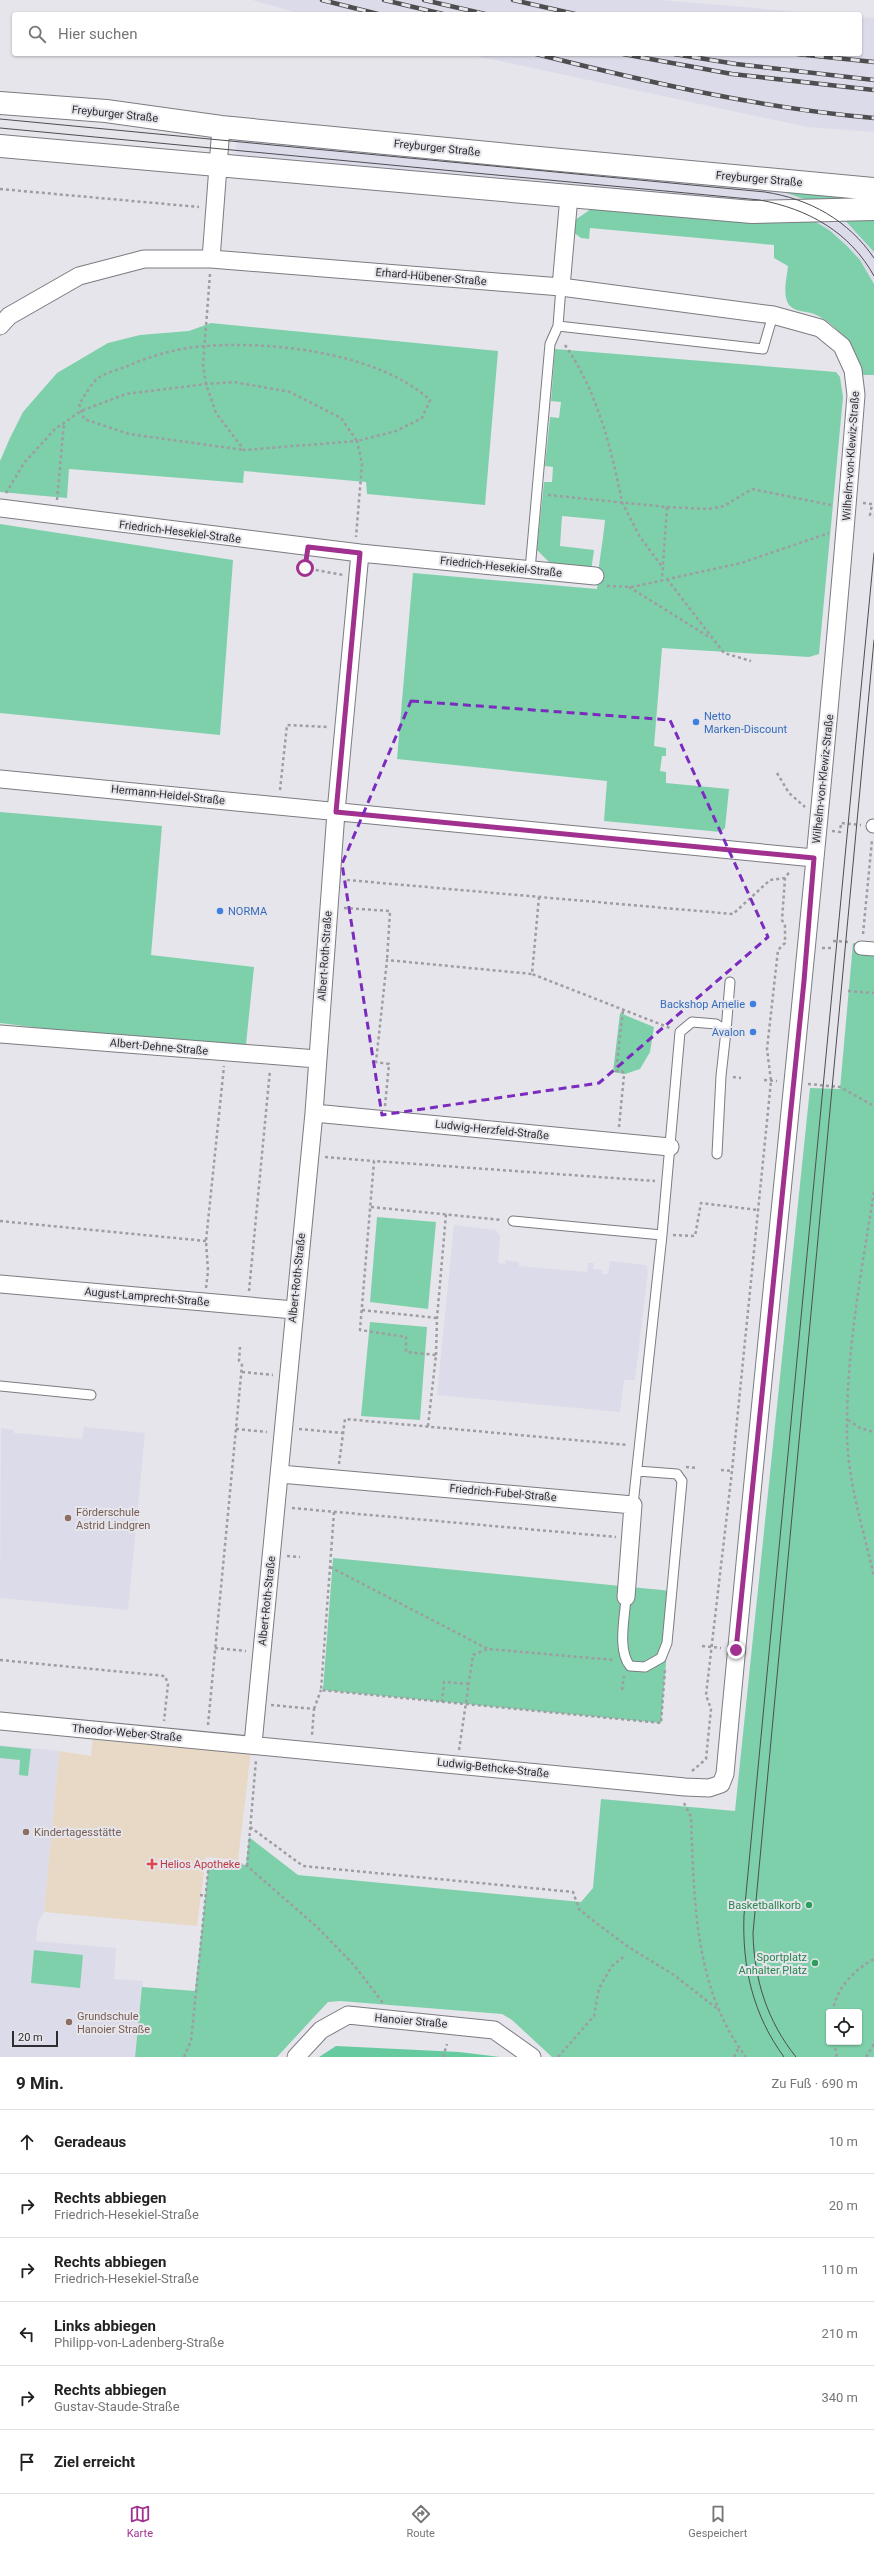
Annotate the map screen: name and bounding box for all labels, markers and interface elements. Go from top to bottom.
search box [12,12,862,56]
icon: search [26,23,48,45]
text: Hier suchen [58,25,137,43]
street label: Freyburger Straße [71,103,159,125]
street label: Freyburger Straße [393,137,481,159]
street label: Freyburger Straße [715,169,803,189]
street label: Erhard-Hübener-Straße [375,266,487,288]
street label: Wilhelm-von-Klewiz-Straße [840,391,862,521]
street label: Friedrich-Hesekiel-Straße [118,518,242,546]
street label: Friedrich-Hesekiel-Straße [439,554,563,580]
route start [296,559,314,577]
place label: Netto Marken-Discount [704,710,787,736]
street label: Wilhelm-von-Klewiz-Straße [810,714,836,844]
marker: Netto Marken-Discount [691,717,701,727]
street label: Hermann-Heidel-Straße [110,783,226,807]
place label: NORMA [228,905,268,918]
marker: NORMA [215,906,225,916]
street label: Albert-Roth-Straße [315,910,335,1001]
place label: Backshop Amelie [660,998,745,1011]
marker: Backshop Amelie [748,999,758,1009]
place label: Avalon [712,1026,745,1039]
marker: Avalon [748,1027,758,1037]
street label: Albert-Dehne-Straße [109,1036,209,1058]
street label: Ludwig-Herzfeld-Straße [434,1118,550,1142]
street label: Albert-Roth-Straße [286,1232,308,1324]
street label: August-Lamprecht-Straße [84,1285,210,1309]
street label: Friedrich-Fubel-Straße [449,1482,557,1504]
place label: Förderschule Astrid Lindgren [76,1506,150,1532]
marker: Förderschule Astrid Lindgren [63,1513,73,1523]
street label: Albert-Roth-Straße [256,1555,278,1647]
route end [727,1641,745,1659]
street label: Theodor-Weber-Straße [72,1722,183,1744]
street label: Ludwig-Bethcke-Straße [436,1756,550,1780]
place label: Kindertagesstätte [34,1826,121,1839]
marker: Kindertagesstätte [21,1827,31,1837]
place label: Helios Apotheke [160,1858,240,1871]
marker: Helios Apotheke [147,1859,157,1869]
place label: Basketballkorb [728,1899,801,1912]
marker: Basketballkorb [804,1900,814,1910]
place label: Sportplatz Anhalter Platz [738,1951,808,1977]
marker: Sportplatz Anhalter Platz [810,1958,820,1968]
map controls [826,2009,862,2045]
button: locate [826,2009,862,2045]
place label: Grundschule Hanoier Straße [77,2010,150,2036]
street label: Hanoier Straße [374,2011,448,2031]
marker: Grundschule Hanoier Straße [64,2017,74,2027]
scale bar [12,2029,58,2048]
text: 20 m [18,2031,43,2044]
text: 9 Min. [16,2073,64,2093]
text: Zu Fuß · 690 m [772,2076,858,2091]
icon: ahead [16,2131,38,2153]
text: Geradeaus [54,2133,126,2151]
text: 10 m [829,2134,858,2149]
text: Rechts abbiegen [54,2189,167,2207]
icon: right [16,2195,38,2217]
text: 20 m [829,2198,858,2213]
text: Friedrich-Hesekiel-Straße [54,2207,199,2222]
text: Rechts abbiegen [54,2253,167,2271]
icon: right [16,2259,38,2281]
text: 110 m [821,2262,858,2277]
text: Friedrich-Hesekiel-Straße [54,2271,199,2286]
text: Links abbiegen [54,2317,156,2335]
icon: left [16,2323,38,2345]
text: 210 m [821,2326,858,2341]
text: Philipp-von-Ladenberg-Straße [54,2335,224,2350]
text: Rechts abbiegen [54,2381,167,2399]
icon: right [16,2387,38,2409]
text: 340 m [821,2390,858,2405]
text: Gustav-Staude-Straße [54,2399,180,2414]
icon: arrive [16,2451,38,2473]
text: Ziel erreicht [54,2453,135,2471]
tab: Karte [127,2503,153,2540]
tab: Route [406,2503,435,2540]
tab: Gespeichert [688,2503,747,2540]

